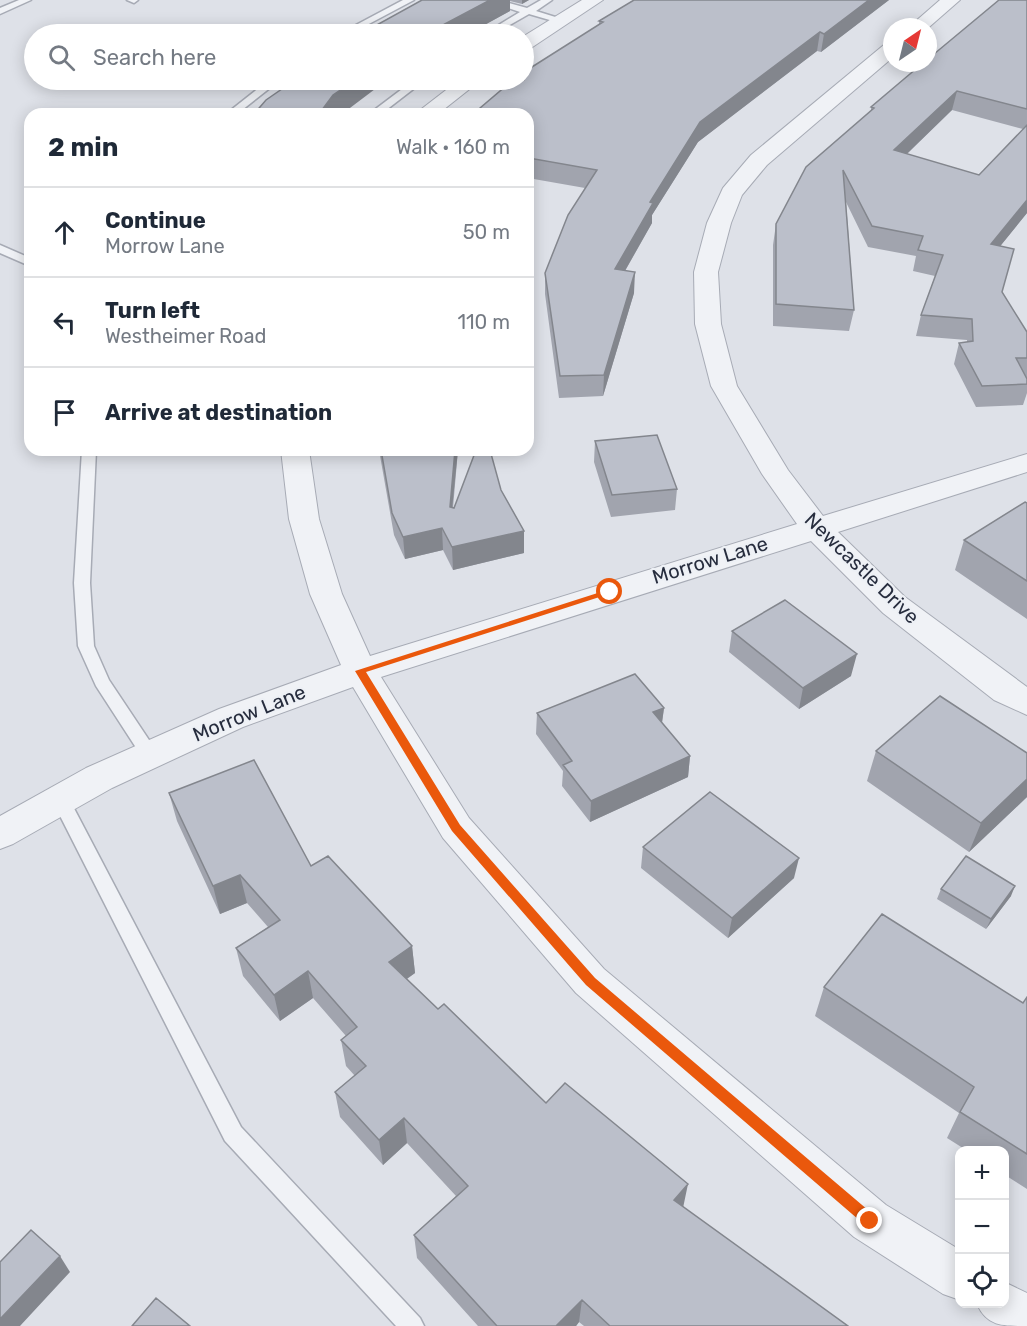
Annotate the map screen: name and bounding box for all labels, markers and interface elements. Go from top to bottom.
north arrow [883,18,937,72]
search box [24,24,534,90]
icon: search [45,41,78,74]
text: Search here [93,44,216,71]
text: 2 min [48,132,118,163]
text: Walk · 160 m [396,135,510,159]
text: Continue [105,207,206,234]
icon: ahead [48,216,81,249]
text: 50 m [463,220,510,244]
text: Morrow Lane [105,234,225,258]
text: Turn left [105,297,200,324]
icon: left [48,306,81,339]
text: 110 m [458,310,510,334]
text: Westheimer Road [105,324,266,348]
icon: arrive [48,396,81,429]
text: Arrive at destination [105,399,332,426]
street label: Newcastle Drive [800,507,924,629]
street label: Morrow Lane [649,531,771,589]
route start [596,578,622,604]
street label: Morrow Lane [189,679,309,747]
map controls [955,1146,1009,1308]
button: + [955,1146,1009,1200]
button: − [955,1200,1009,1254]
route end [856,1207,882,1233]
button: locate [955,1254,1009,1308]

